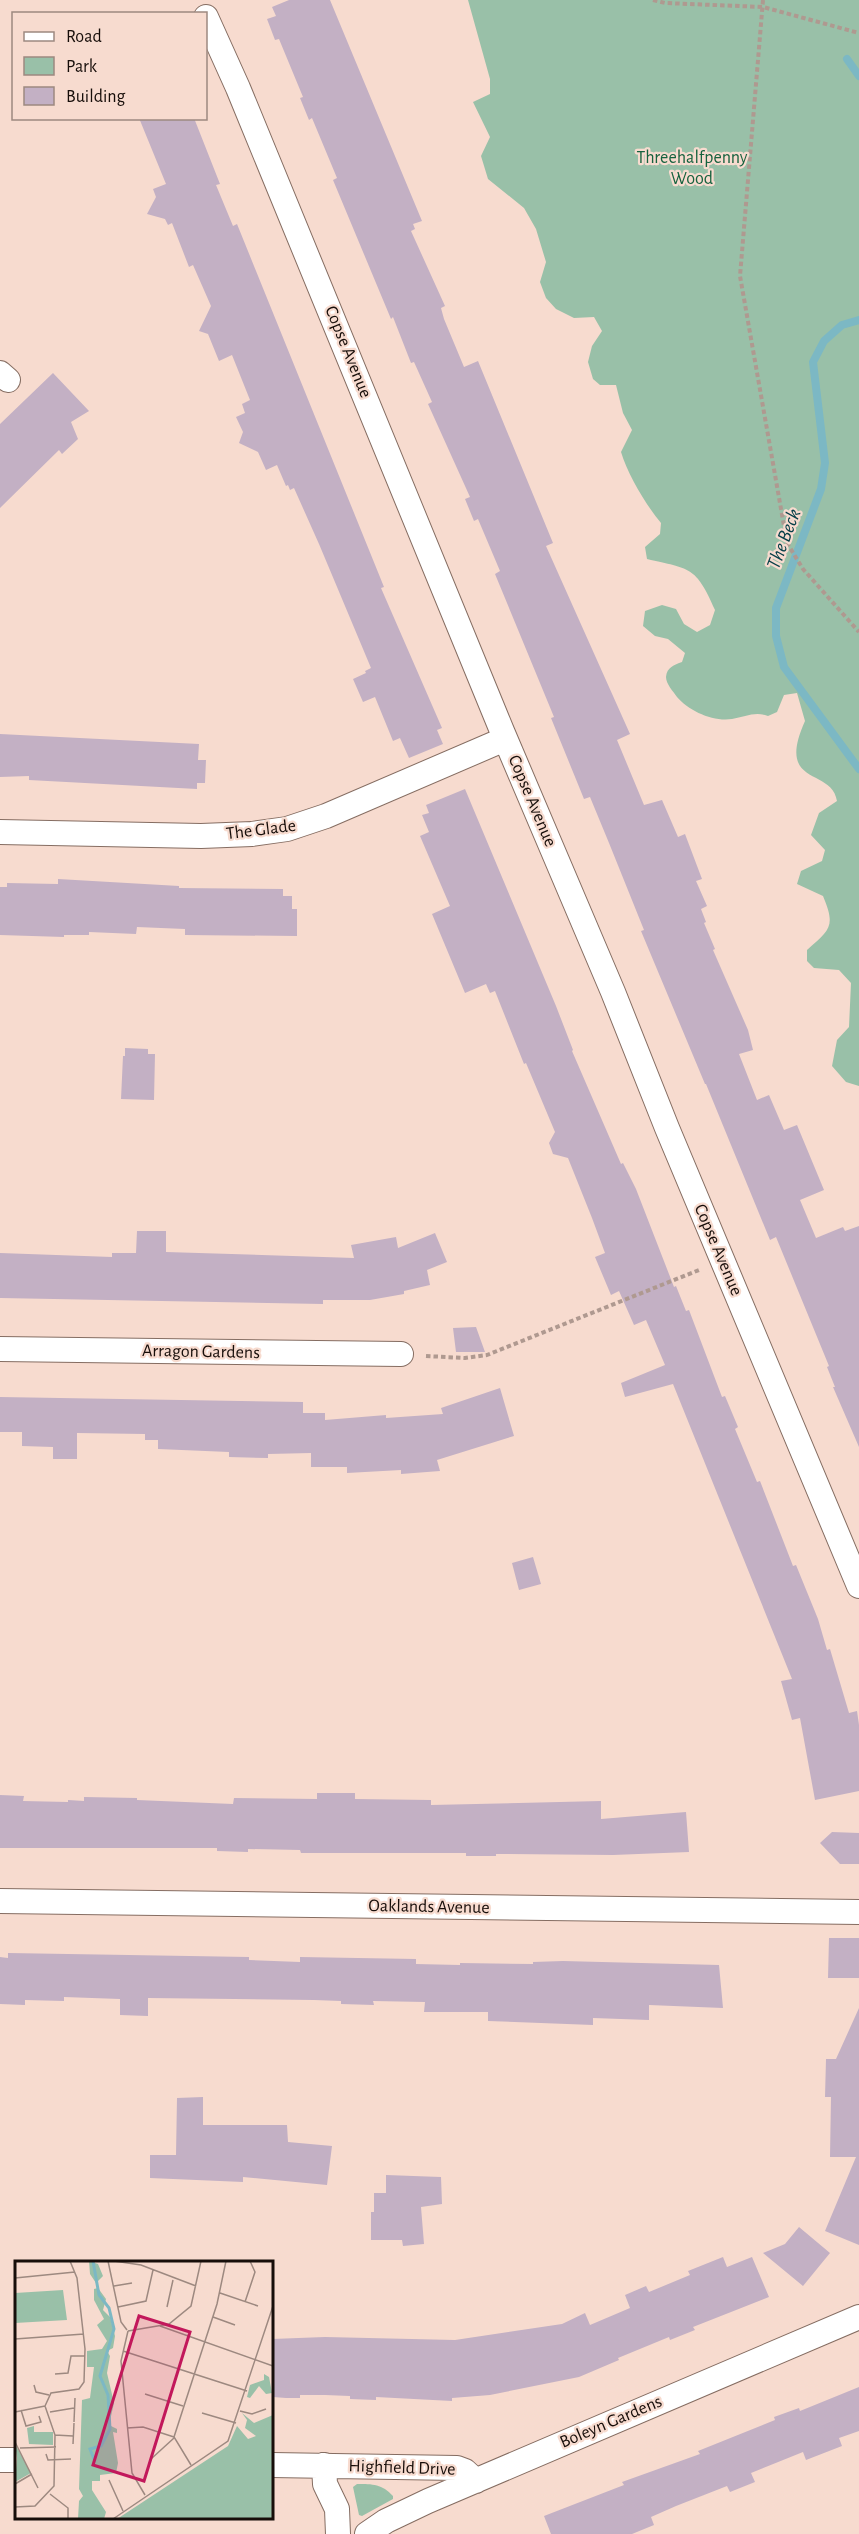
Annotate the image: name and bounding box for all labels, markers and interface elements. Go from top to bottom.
legend [12,12,207,120]
text: Road [66,28,102,46]
text: Park [66,58,98,76]
text: Building [66,88,126,106]
park label: Threehalfpenny Wood [637,149,748,188]
street label: Copse Avenue [321,303,375,401]
water label: The Beck [763,506,805,572]
street label: Copse Avenue [505,753,559,849]
street label: The Glade [225,817,297,843]
street label: Copse Avenue [691,1202,745,1298]
street label: Arragon Gardens [142,1342,260,1362]
street label: Oaklands Avenue [368,1897,490,1917]
inset map [15,2261,273,2519]
street label: Boleyn Gardens [557,2392,665,2452]
street label: Highfield Drive [348,2457,456,2479]

